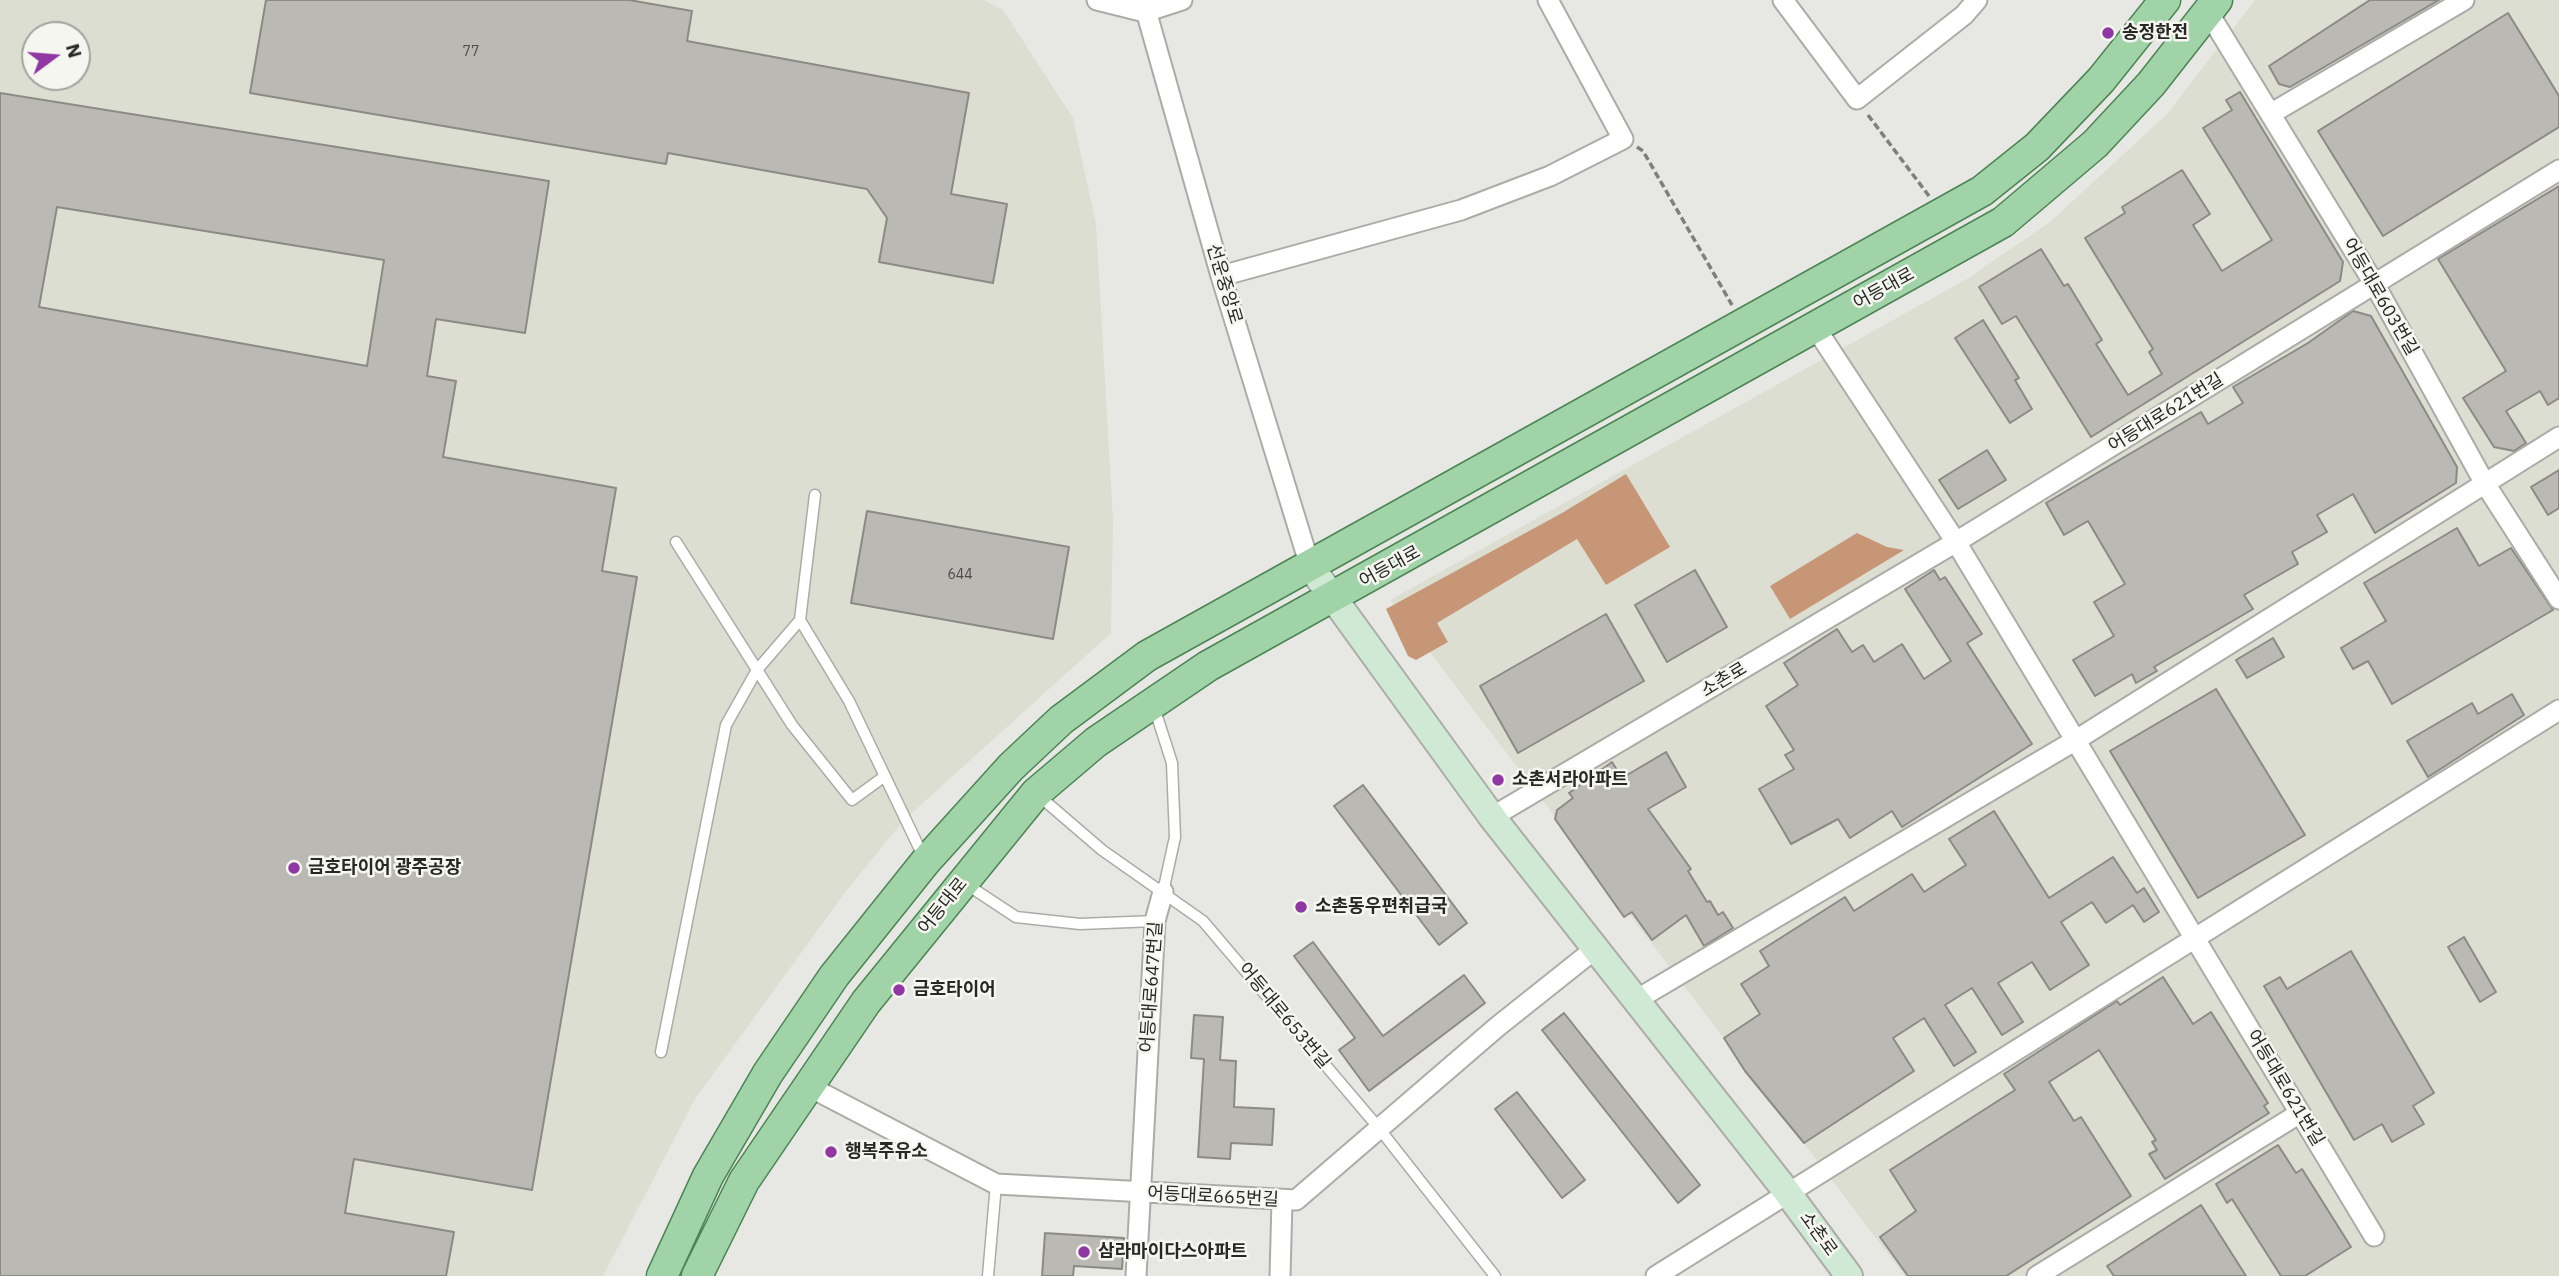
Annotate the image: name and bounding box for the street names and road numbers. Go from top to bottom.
street label: 어등대로603번길 [2338,235,2422,359]
street label: 선운중앙로 [1202,241,1246,327]
street label: 어등대로 [1850,263,1918,315]
street label: 어등대로621번길 [2104,369,2228,457]
street label: 어등대로 [1356,541,1424,593]
street label: 소촌로 [1697,658,1751,702]
street label: 어등대로 [914,873,972,939]
street label: 어등대로647번길 [1137,921,1167,1053]
street label: 어등대로653번길 [1233,959,1335,1073]
street label: 어등대로621번길 [2242,1026,2328,1150]
street label: 어등대로665번길 [1147,1183,1279,1211]
street label: 소촌로 [1795,1208,1841,1260]

